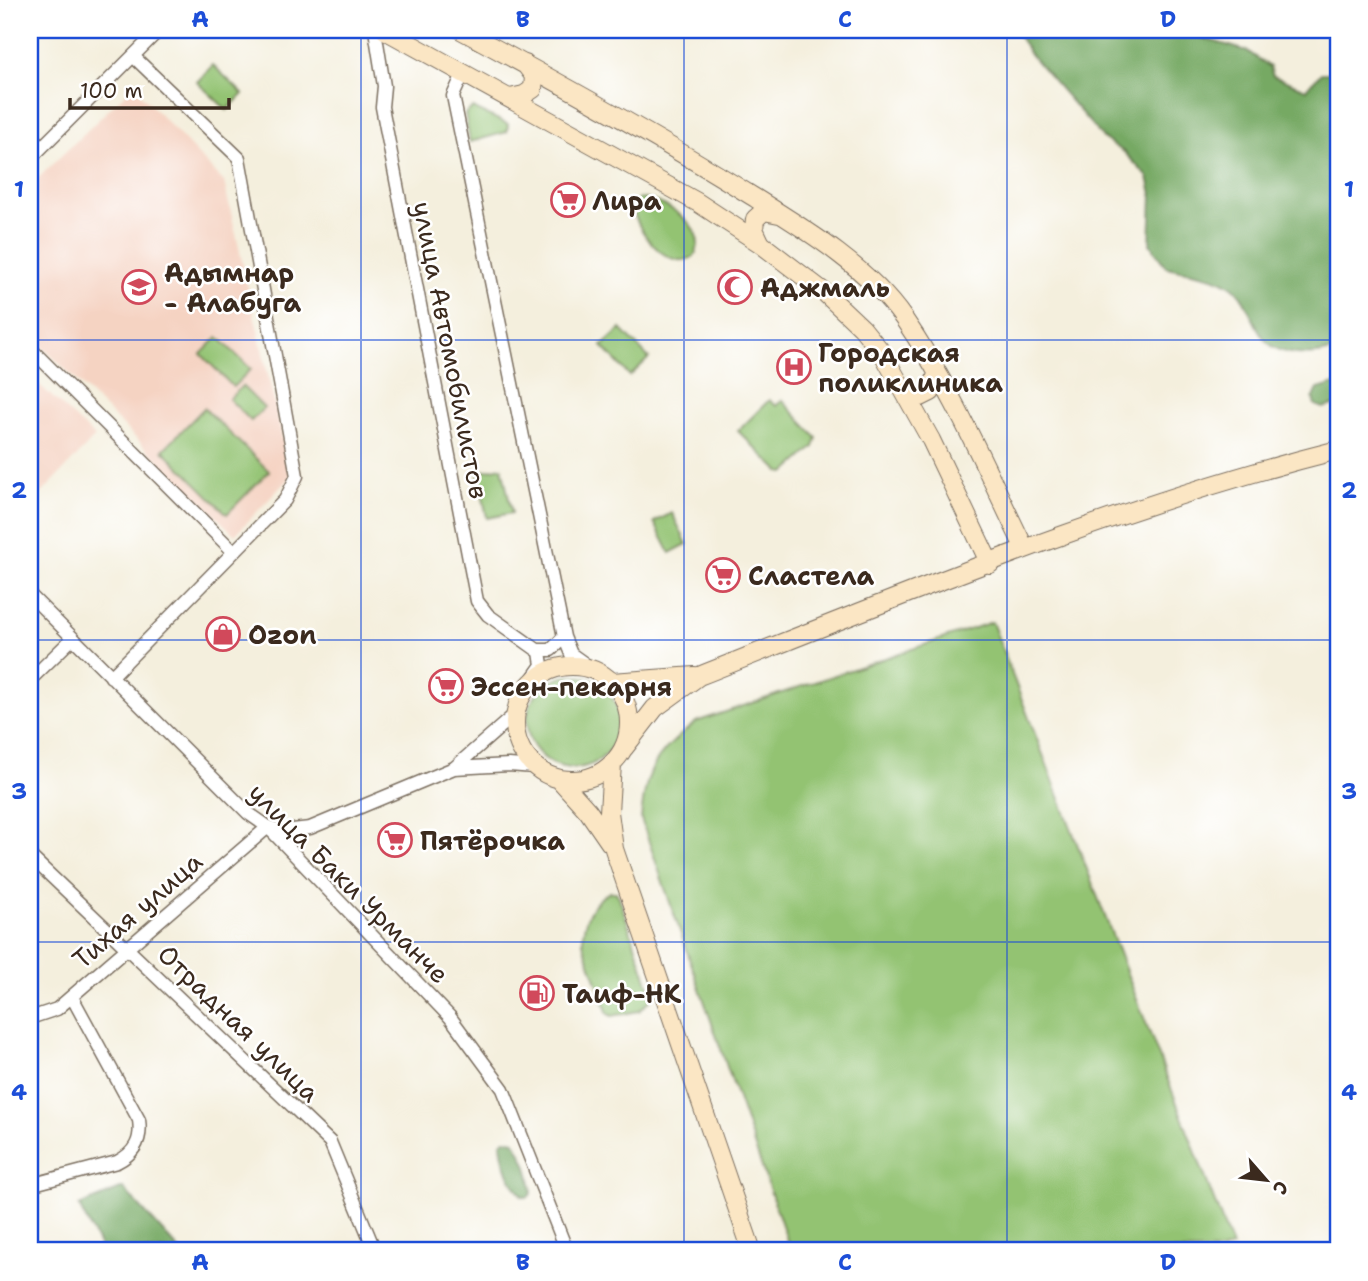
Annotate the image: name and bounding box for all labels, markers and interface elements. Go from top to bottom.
text: A [191,4,209,34]
text: B [516,4,530,34]
text: C [838,4,852,34]
text: D [1160,4,1176,34]
scale bar [70,66,229,110]
text: 100 m [80,77,143,105]
text: 1 [14,174,24,204]
text: 1 [1344,174,1354,204]
supermarket icon: Лира [549,181,587,219]
place label: Лира [592,183,662,218]
street label: улица Автомобилистов [405,198,497,502]
place label: Адымнар - Алабуга [164,255,302,320]
school or university icon: Адымнар - Алабуга [120,268,158,306]
mosque icon: Аджмаль [716,268,754,306]
place label: Аджмаль [760,270,890,305]
place label: Городская поликлиника [818,335,1003,400]
hospital icon: Городская поликлиника [775,348,813,386]
text: 2 [11,475,27,505]
text: 2 [1341,475,1357,505]
supermarket icon: Сластела [704,556,742,594]
place label: Сластела [748,558,875,593]
shop icon: Ozon [204,615,242,653]
place label: Ozon [248,617,317,652]
supermarket icon: Эссен-пекарня [427,667,465,705]
place label: Эссен-пекарня [471,669,672,704]
street label: улица Баки Урманче [241,775,457,991]
text: 3 [11,776,27,806]
text: 3 [1341,776,1357,806]
supermarket icon: Пятёрочка [376,821,414,859]
place label: Пятёрочка [420,823,565,858]
street label: Тихая улица [65,844,209,976]
street label: Отрадная улица [150,937,328,1109]
fuel station icon: Таиф-НК [518,974,556,1012]
place label: Таиф-НК [562,976,681,1011]
text: 4 [11,1077,27,1107]
text: 4 [1341,1077,1357,1107]
north arrow [1232,1144,1302,1214]
text: С [1267,1177,1294,1199]
text: A [191,1247,209,1277]
text: B [516,1247,530,1277]
text: C [838,1247,852,1277]
text: D [1160,1247,1176,1277]

